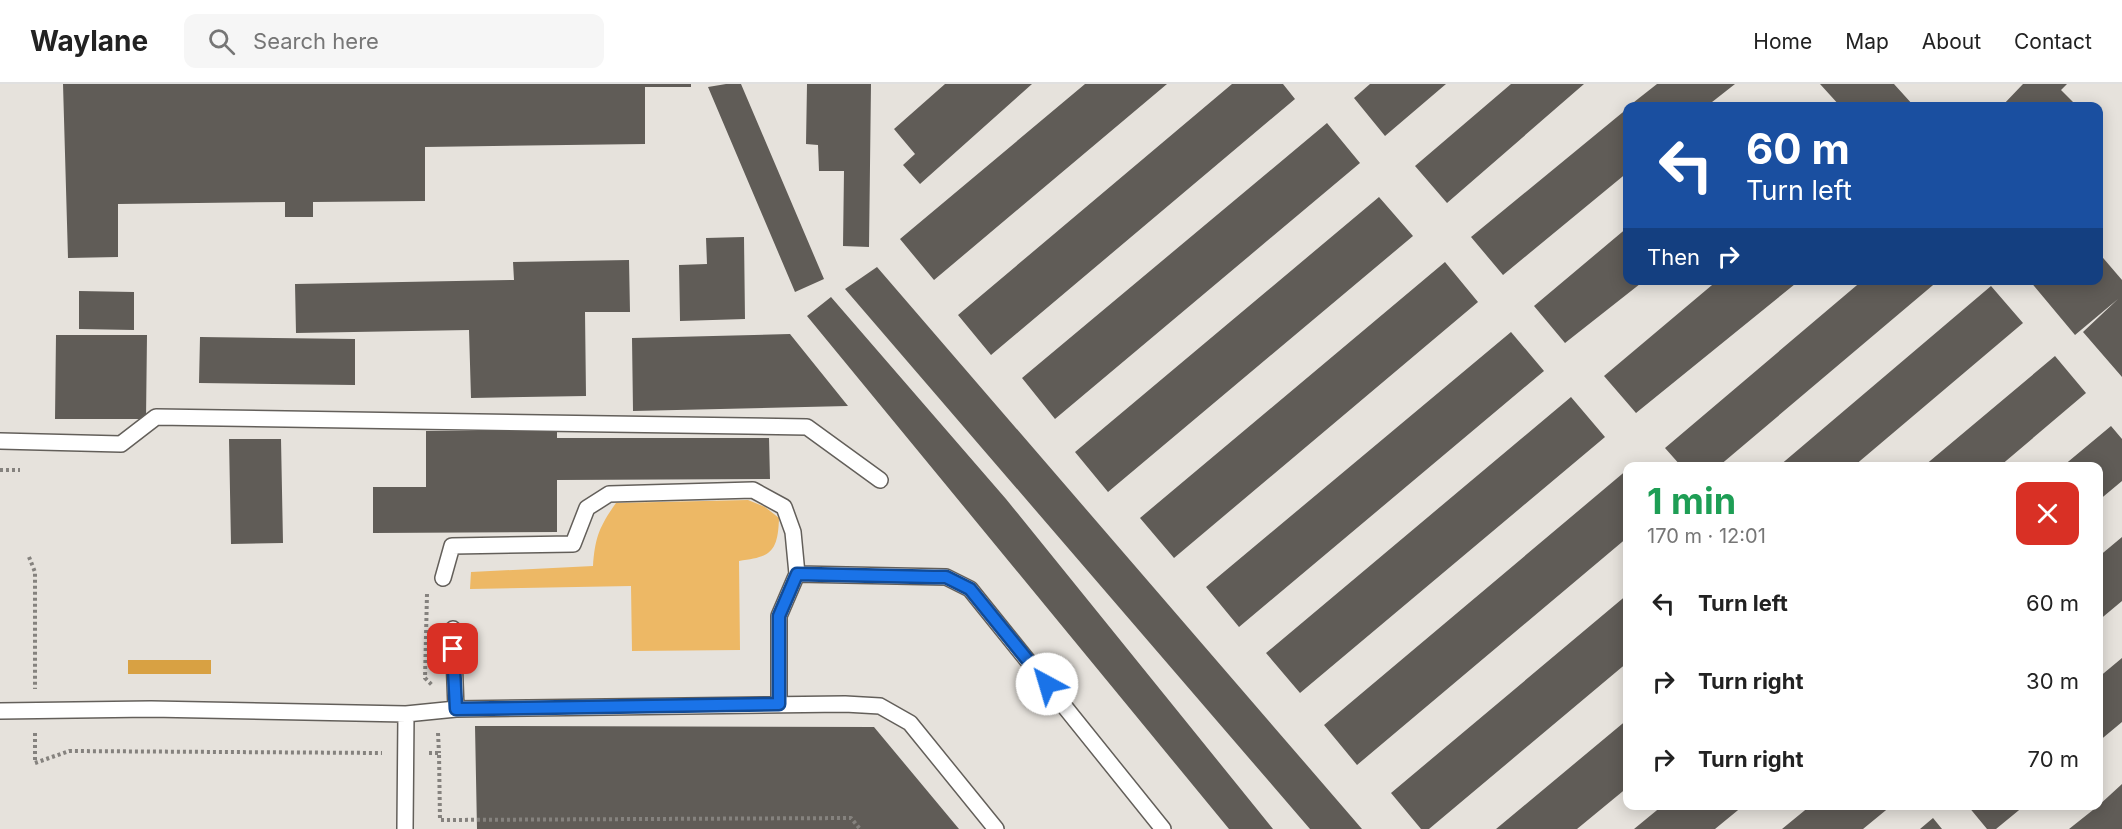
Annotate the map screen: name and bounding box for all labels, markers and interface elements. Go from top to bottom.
search box [184,14,604,68]
text: Waylane [30,24,148,58]
icon: search [205,25,238,58]
text: Search here [253,28,379,54]
text: Home [1753,29,1812,54]
text: Map [1845,29,1889,54]
text: About [1922,29,1981,54]
text: Contact [2014,29,2092,54]
text: 60 m [1746,123,1850,174]
icon: left [1647,126,1725,204]
text: Turn left [1746,174,1852,207]
icon: right [1712,240,1745,273]
text: Then [1647,244,1700,270]
text: 1 min [1647,479,1736,523]
button: close [2016,482,2079,545]
text: 170 m · 12:01 [1647,524,1766,548]
icon: left [1647,587,1680,620]
text: Turn left [1698,590,1788,616]
text: 60 m [2026,590,2079,616]
pin [427,623,478,674]
icon: arrive [436,632,469,665]
position arrow [1015,652,1079,716]
icon: right [1647,665,1680,698]
text: Turn right [1698,668,1804,694]
text: 30 m [2026,668,2079,694]
icon: right [1647,743,1680,776]
text: Turn right [1698,746,1804,772]
text: 70 m [2028,746,2079,772]

